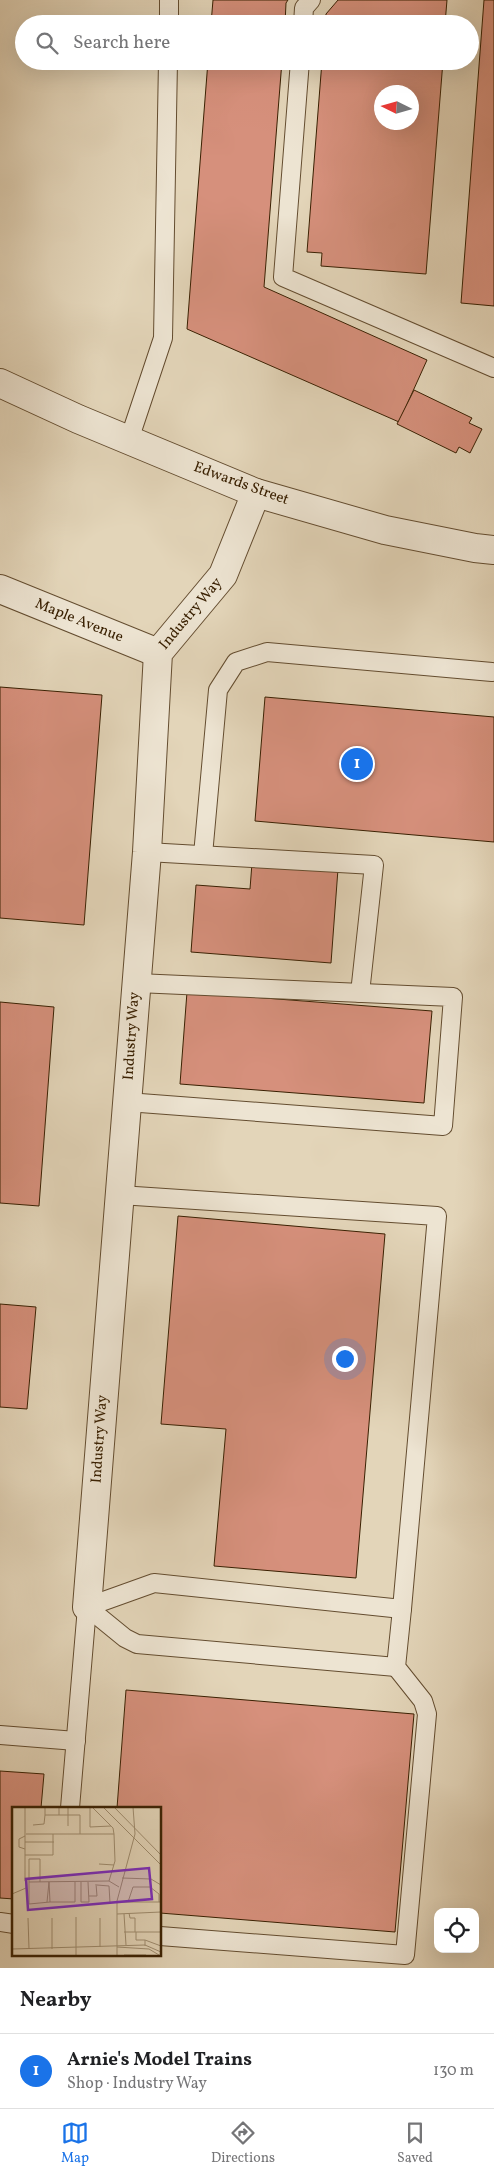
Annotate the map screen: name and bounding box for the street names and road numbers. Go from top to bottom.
street label: Edwards Street [190,457,292,511]
street label: Industry Way [155,573,227,655]
street label: Maple Avenue [32,594,126,648]
street label: Industry Way [118,991,146,1081]
street label: Industry Way [86,1394,114,1484]

